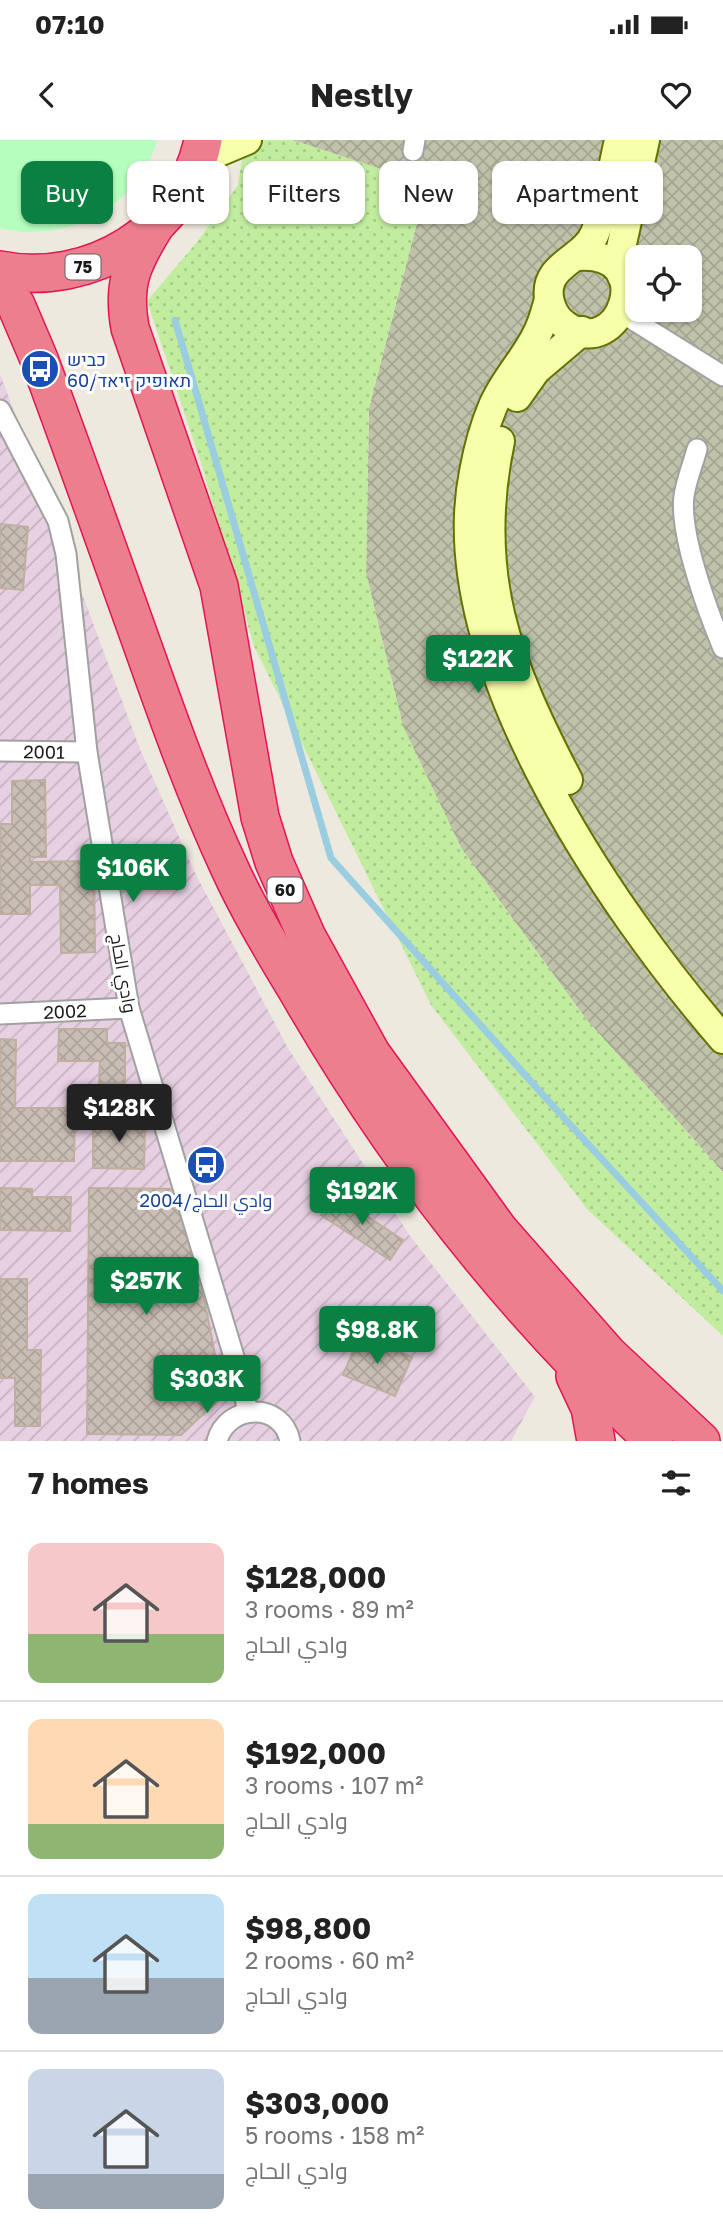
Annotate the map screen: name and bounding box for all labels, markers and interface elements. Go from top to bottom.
text: 07:10 [35,9,105,40]
icon: back [28,76,66,114]
text: Nestly [310,76,413,114]
icon: heart [657,76,695,114]
chip: Buy [21,161,113,224]
chip: Rent [127,161,229,224]
chip: Filters [243,161,365,224]
chip: New [379,161,478,224]
chip: Apartment [492,161,663,224]
map controls [625,245,702,322]
button: locate [625,245,702,322]
road number: 75 [66,254,100,280]
bus stop icon: כביש 60/תאופיק זיאד [19,348,61,390]
place label: כביש 60/תאופיק זיאד [67,348,191,391]
pin: $122K [429,636,527,695]
text: $122K [442,644,514,672]
street label: 2001 [23,740,65,763]
pin: $106K [84,844,182,904]
text: $106K [96,853,170,881]
road number: 60 [268,877,302,902]
street label: وادي الحاج [102,932,142,1015]
street label: 2002 [43,999,87,1023]
pin: $128K [70,1084,168,1144]
text: $128K [83,1093,155,1121]
bus stop icon: وادي الحاج/2004 [185,1144,227,1186]
pin: $192K [313,1168,411,1227]
text: $192K [326,1176,398,1204]
place label: وادي الحاج/2004 [140,1189,272,1215]
pin: $257K [97,1258,195,1317]
text: $257K [110,1266,182,1294]
pin: $98.8K [320,1306,434,1366]
text: $98.8K [335,1315,419,1343]
pin: $303K [158,1356,256,1415]
text: $303K [169,1364,245,1392]
icon: filters [657,1464,695,1502]
text: 7 homes [28,1465,149,1501]
text: $128,000 [245,1559,386,1595]
icon: home [84,1571,168,1655]
text: 3 rooms · 89 m² [245,1595,414,1623]
text: وادي الحاج [245,1630,348,1658]
text: $192,000 [245,1735,386,1771]
icon: home [84,1747,168,1831]
text: 3 rooms · 107 m² [245,1771,423,1799]
text: وادي الحاج [245,1806,348,1834]
text: $98,800 [245,1910,371,1946]
icon: home [84,1922,168,2006]
text: 2 rooms · 60 m² [245,1946,414,1974]
text: وادي الحاج [245,1981,348,2009]
text: $303,000 [245,2085,389,2121]
icon: home [84,2097,168,2181]
text: 5 rooms · 158 m² [245,2121,424,2149]
text: وادي الحاج [245,2156,348,2184]

